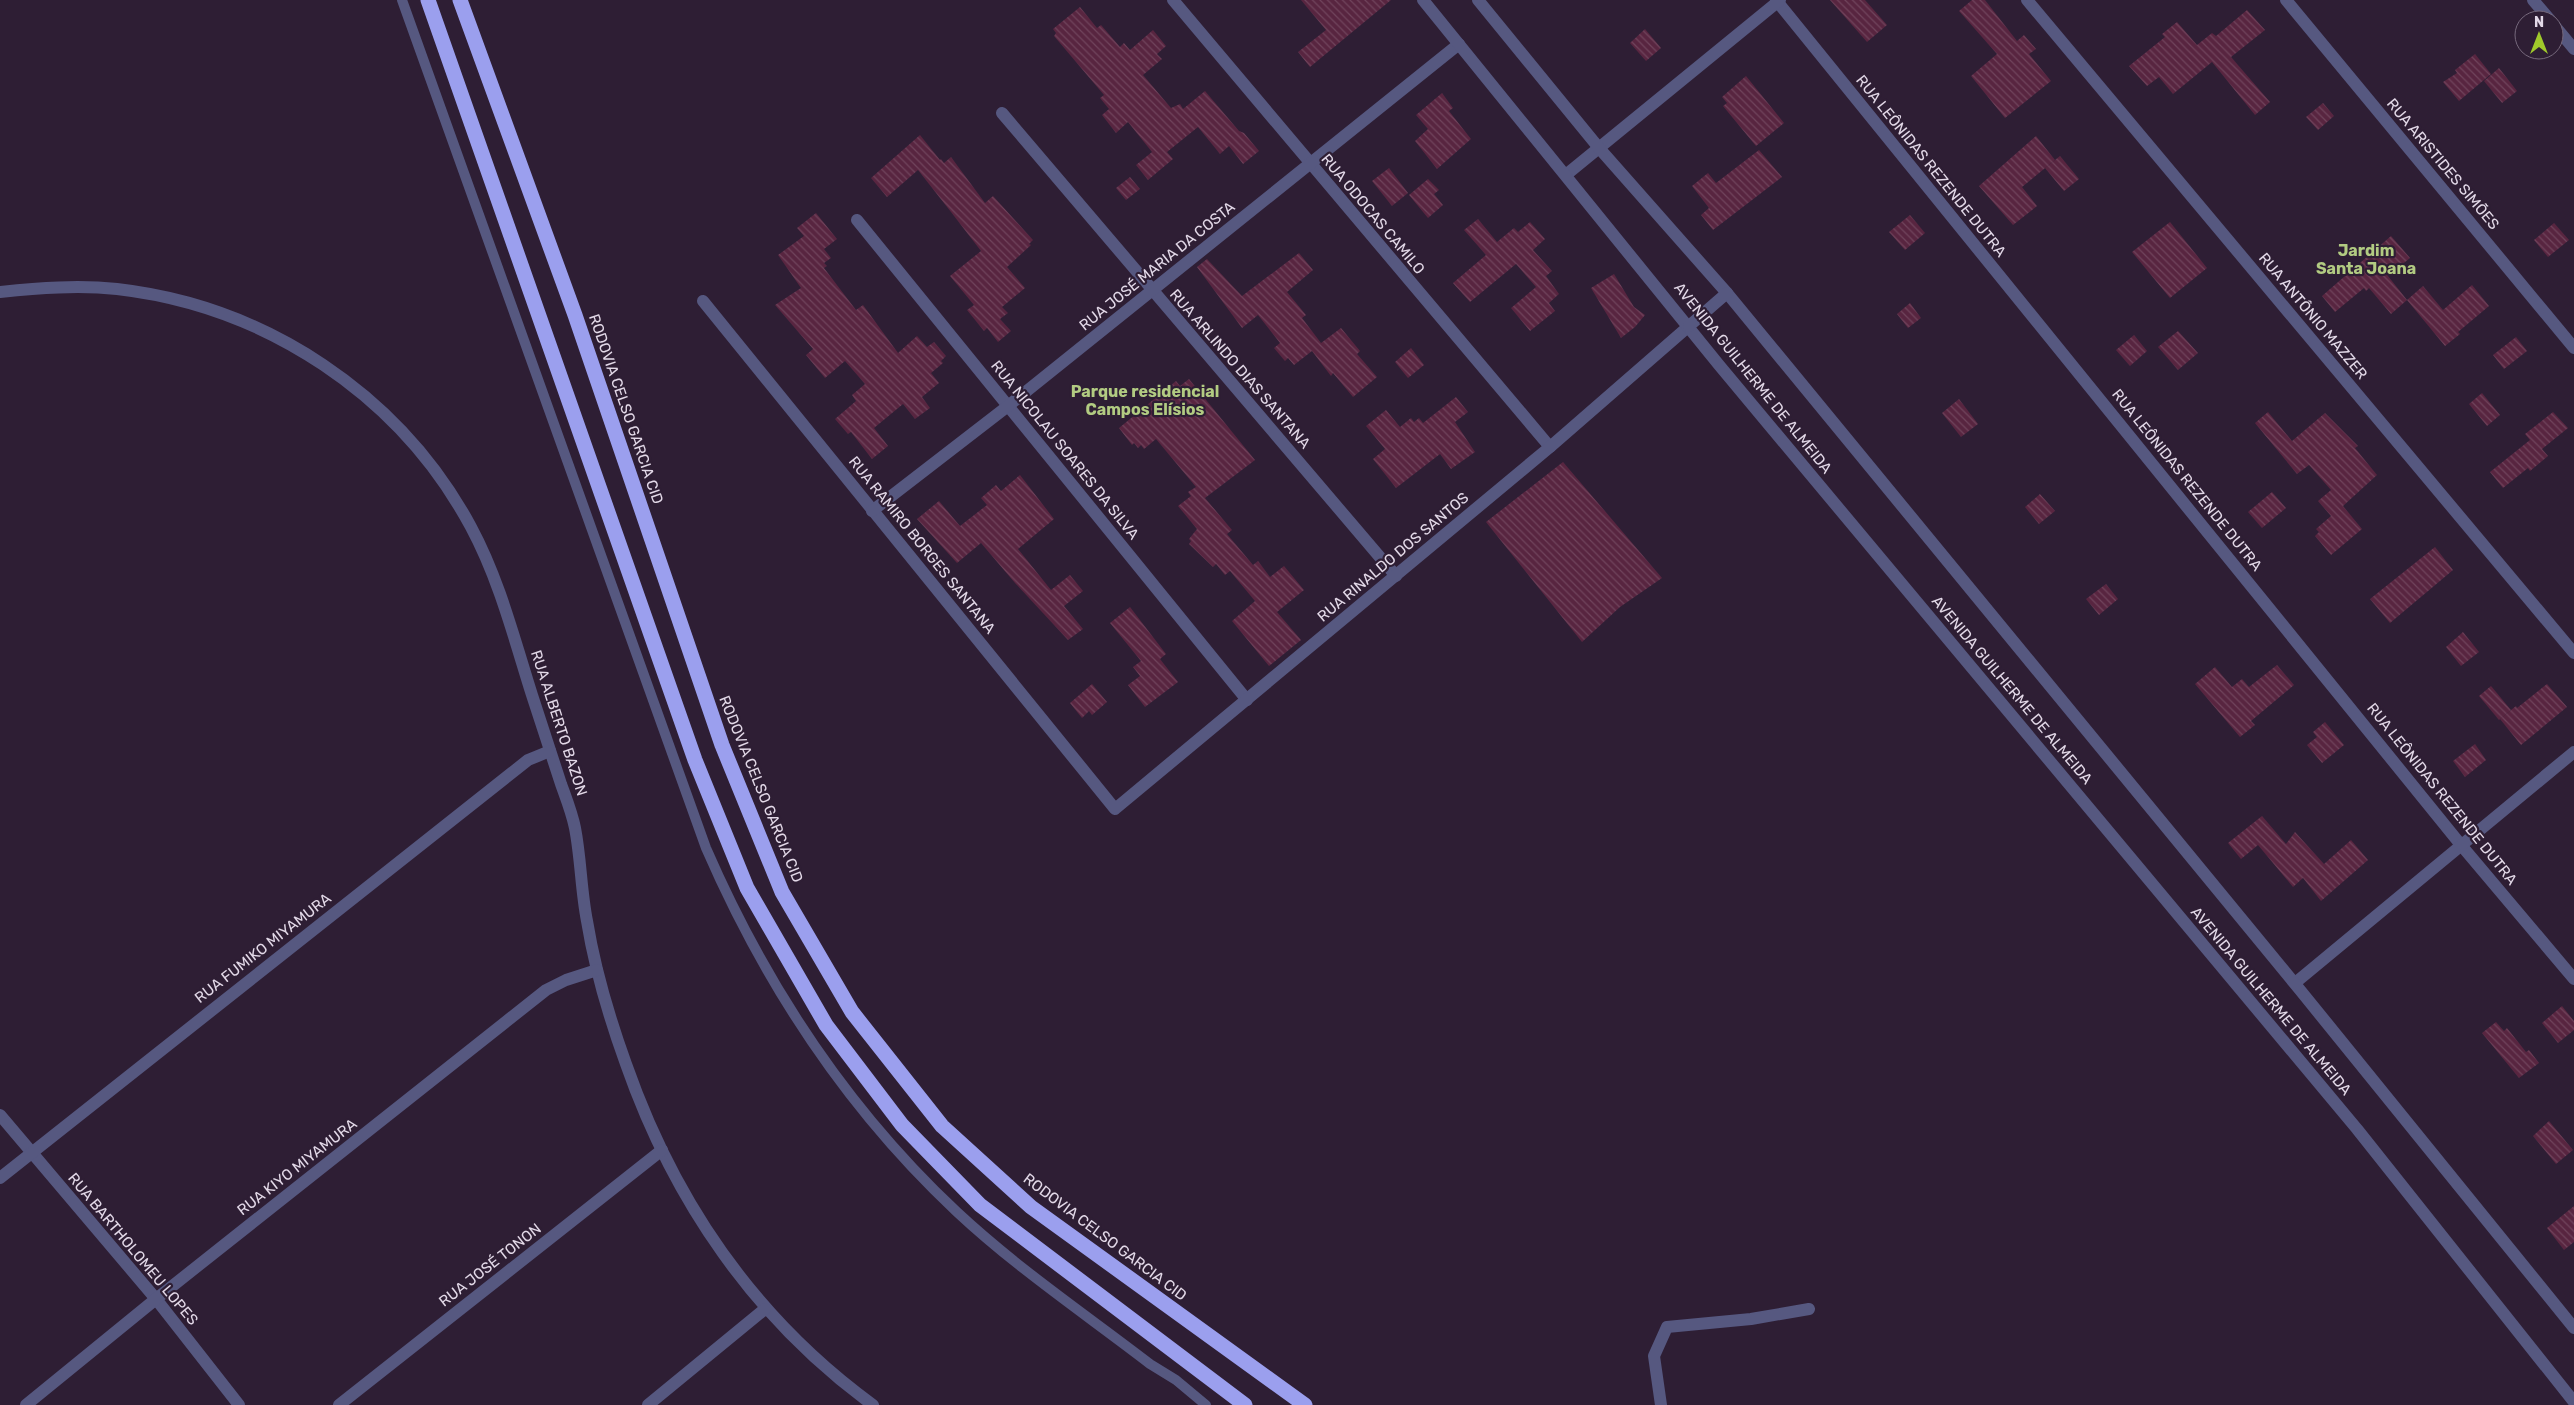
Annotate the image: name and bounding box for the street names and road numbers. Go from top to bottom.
street label: RUA LEÔNIDAS REZENDE DUTRA [1852,72,2010,260]
street label: RUA ARISTIDES SIMÕES [2383,95,2503,233]
street label: RUA ODOCAS CAMILO [1317,150,1429,278]
street label: RUA JOSÉ MARIA DA COSTA [1076,198,1238,334]
street label: RUA ANTÔNIO MAZZER [2255,249,2371,383]
street label: AVENIDA GUILHERME DE ALMEIDA [1670,279,1836,477]
street label: RUA ARLINDO DIAS SANTANA [1166,286,1314,452]
street label: RODOVIA CELSO GARCIA CID [585,312,667,506]
street label: RUA NICOLAU SOARES DA SILVA [987,357,1143,543]
street label: RUA LEÔNIDAS REZENDE DUTRA [2108,386,2266,574]
street label: RUA RAMIRO BORGES SANTANA [845,453,999,637]
street label: RUA RINALDO DOS SANTOS [1314,489,1472,625]
street label: AVENIDA GUILHERME DE ALMEIDA [1928,592,2096,788]
street label: RUA ALBERTO BAZON [527,648,591,798]
street label: RODOVIA CELSO GARCIA CID [715,693,807,885]
street label: RUA LEÔNIDAS REZENDE DUTRA [2363,700,2521,888]
street label: RUA FUMIKO MIYAMURA [191,889,335,1007]
street label: AVENIDA GUILHERME DE ALMEIDA [2187,903,2355,1099]
street label: RUA KIYO MIYAMURA [234,1115,360,1219]
street label: RUA BARTHOLOMEU LOPES [64,1169,202,1329]
street label: RODOVIA CELSO GARCIA CID [1020,1170,1190,1304]
street label: RUA JOSÉ TONON [435,1220,545,1310]

